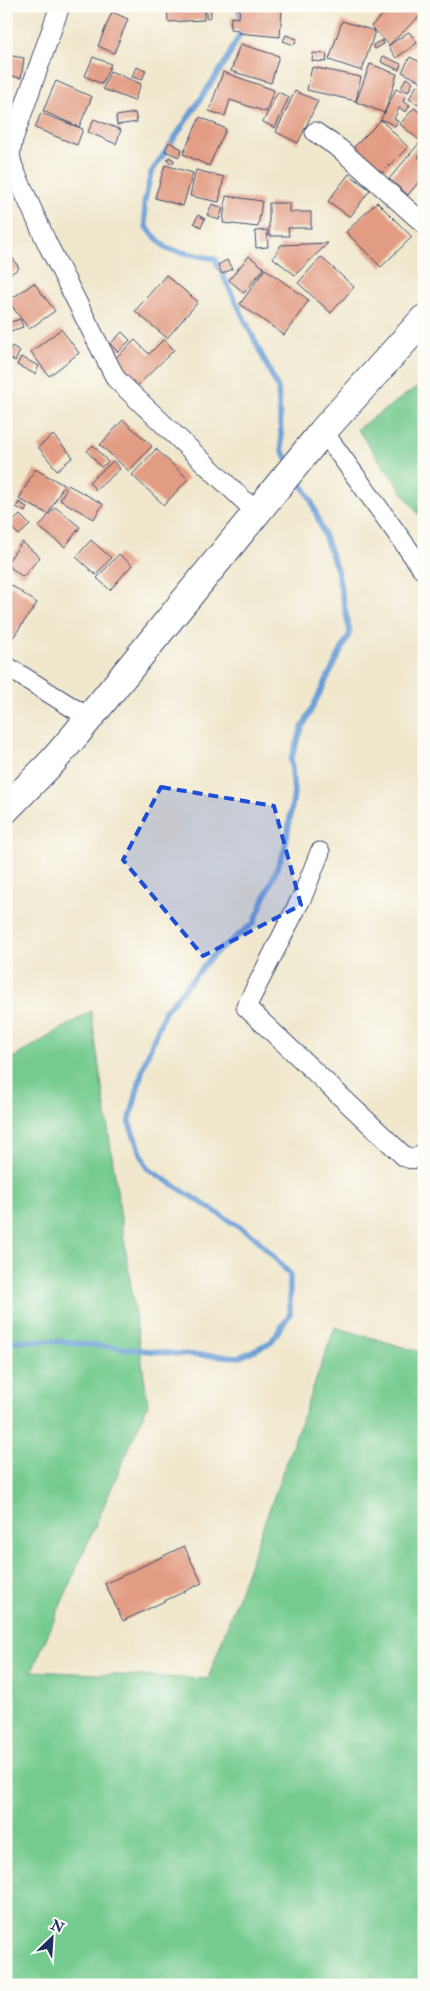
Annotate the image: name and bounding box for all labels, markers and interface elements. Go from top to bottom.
north arrow [28,1914,78,1964]
text: N [47,1916,67,1937]

